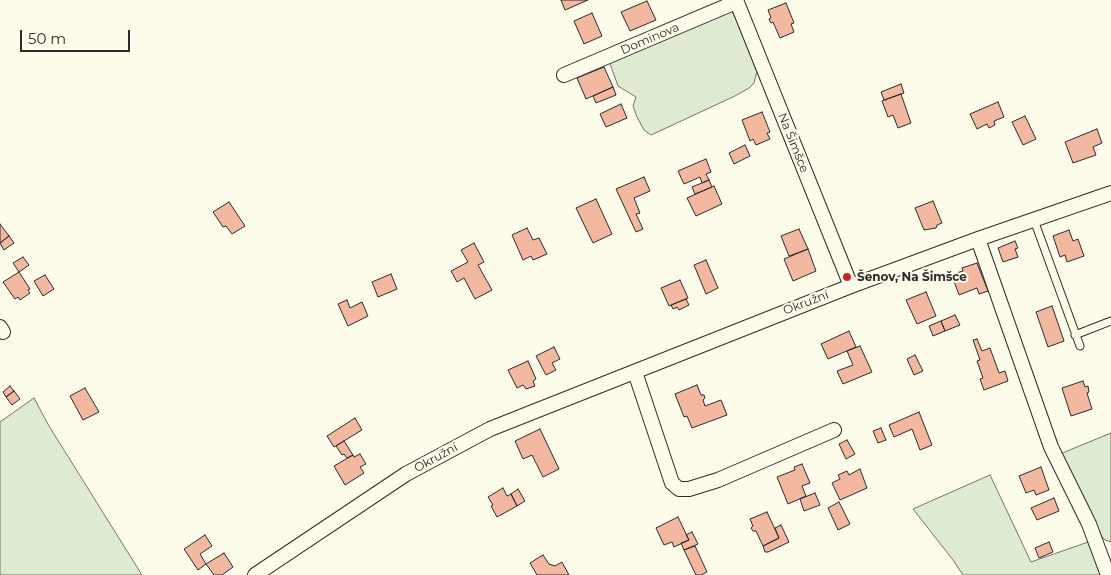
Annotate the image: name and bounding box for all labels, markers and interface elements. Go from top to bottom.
scale bar [22,20,132,52]
street label: Dominova [619,20,681,58]
text: 50 m [28,29,66,48]
street label: Na Šimšce [775,111,811,175]
place label: Šenov, Na Šimšce [857,270,967,284]
marker: Šenov, Na Šimšce [841,271,853,283]
street label: Okružní [781,288,831,318]
street label: Okružní [412,440,460,476]

